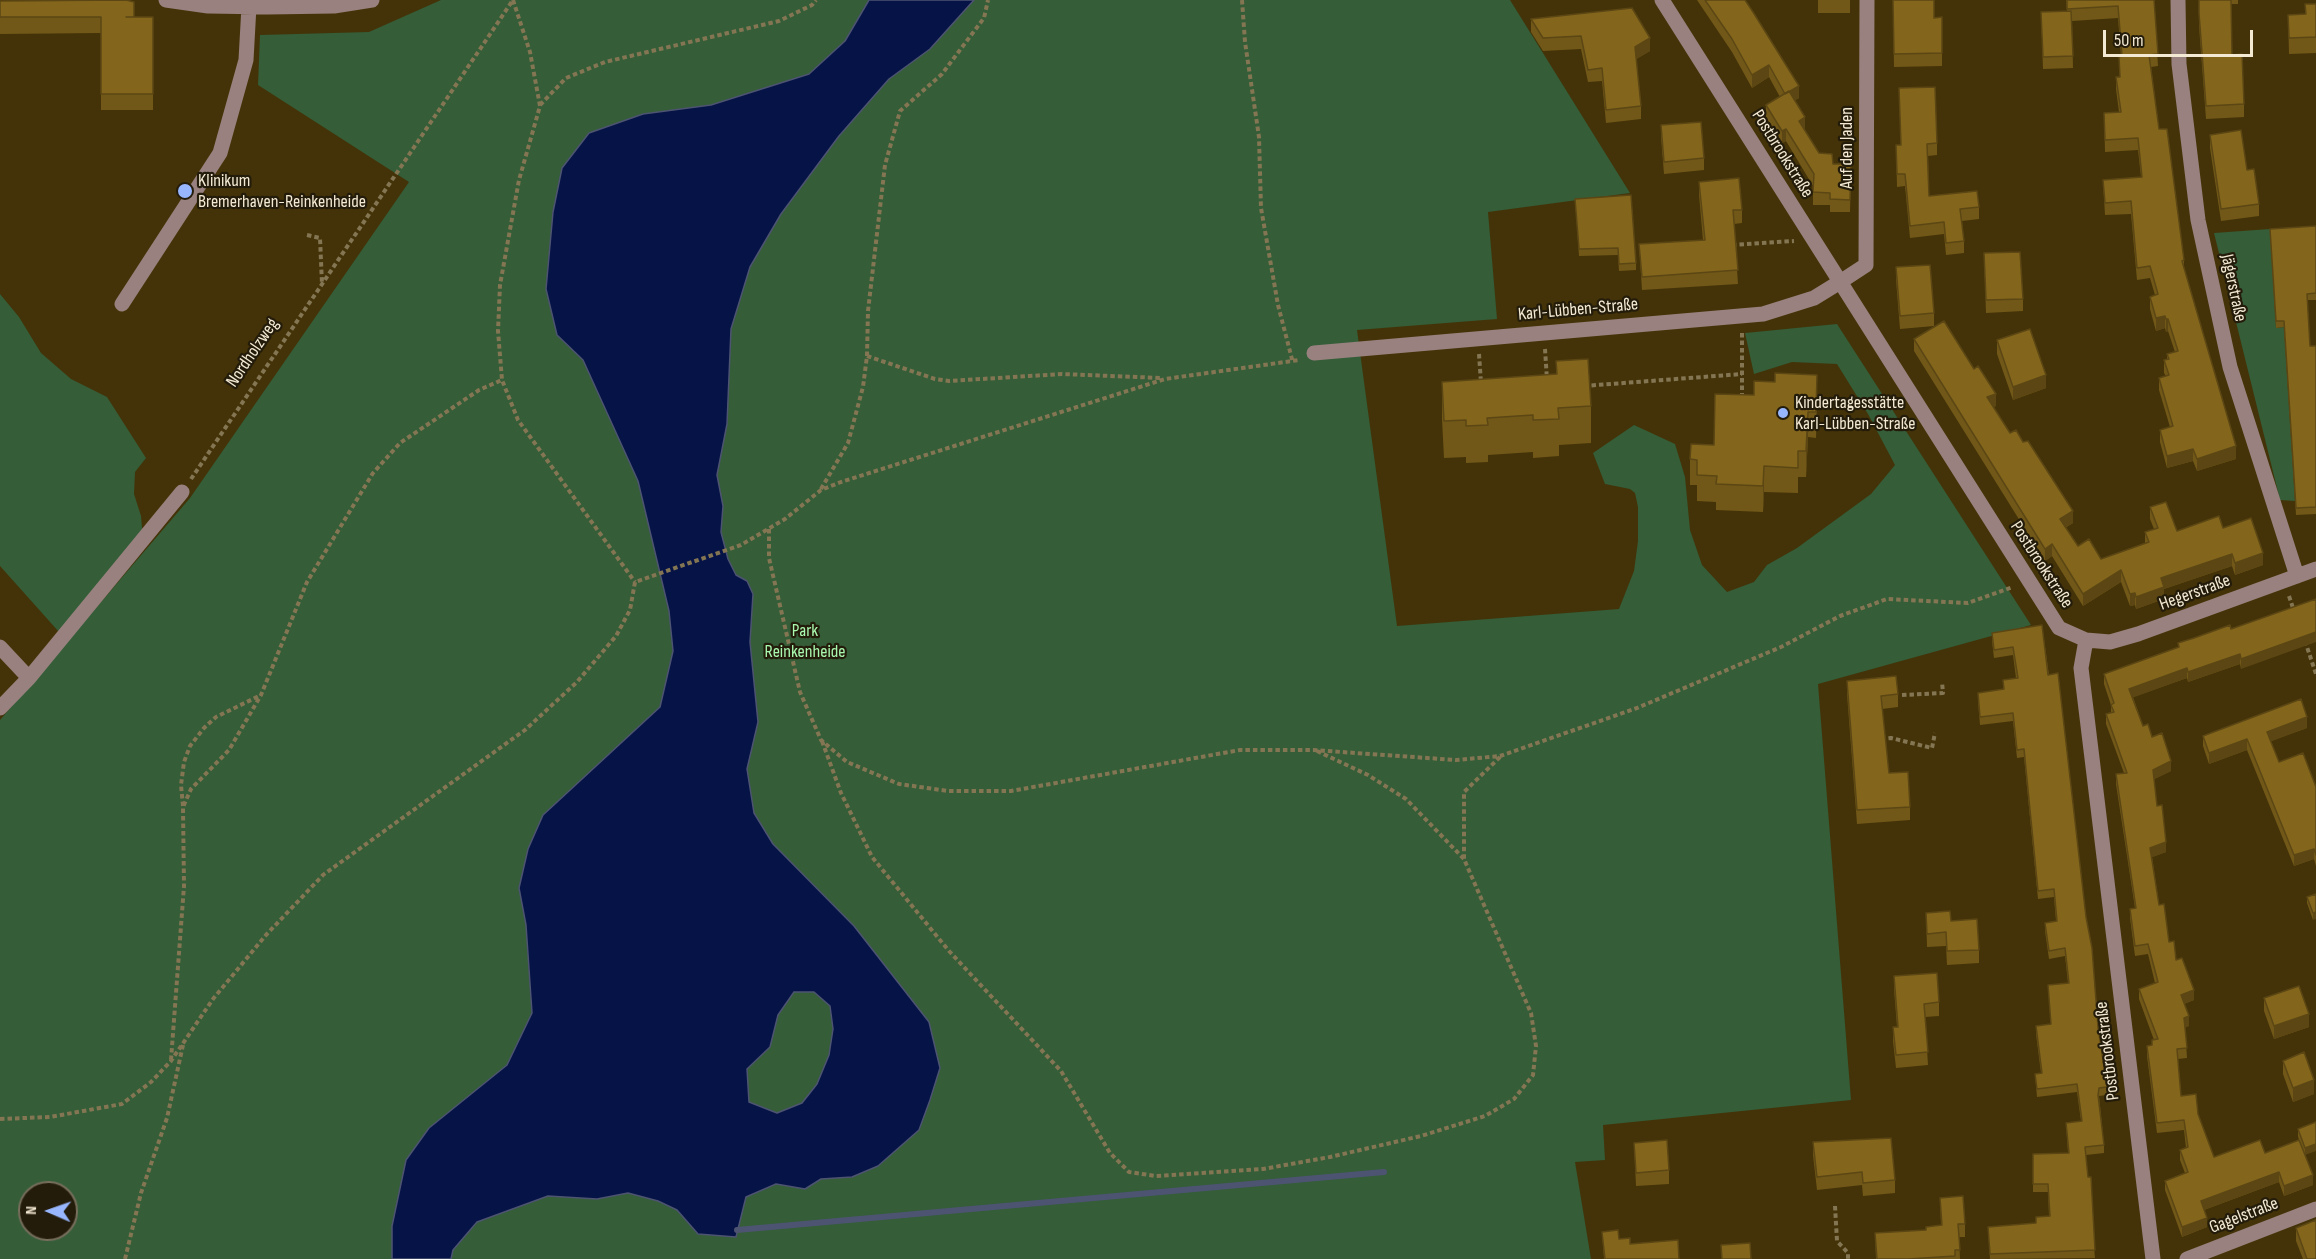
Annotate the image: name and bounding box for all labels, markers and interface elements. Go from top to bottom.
scale bar [2106,18,2256,56]
text: 50 m [2114,30,2144,51]
street label: Postbrookstraße [1746,106,1818,202]
street label: Auf den Jaden [1836,107,1858,189]
place label: Klinikum Bremerhaven-Reinkenheide [198,170,366,213]
marker: Klinikum Bremerhaven-Reinkenheide [176,182,194,200]
street label: Jägerstraße [2215,252,2251,324]
street label: Karl-Lübben-Straße [1517,294,1639,326]
street label: Nordholzweg [222,314,284,392]
place label: Kindertagesstätte Karl-Lübben-Straße [1795,392,1915,434]
marker: Kindertagesstätte Karl-Lübben-Straße [1776,406,1790,420]
street label: Postbrookstraße [2005,517,2077,613]
street label: Hegerstraße [2156,570,2234,616]
park label: Park Reinkenheide [765,620,845,662]
street label: Postbrookstraße [2091,1000,2125,1102]
north arrow [18,1181,78,1241]
street label: Gagelstraße [2206,1193,2282,1239]
text: N [22,1206,41,1215]

